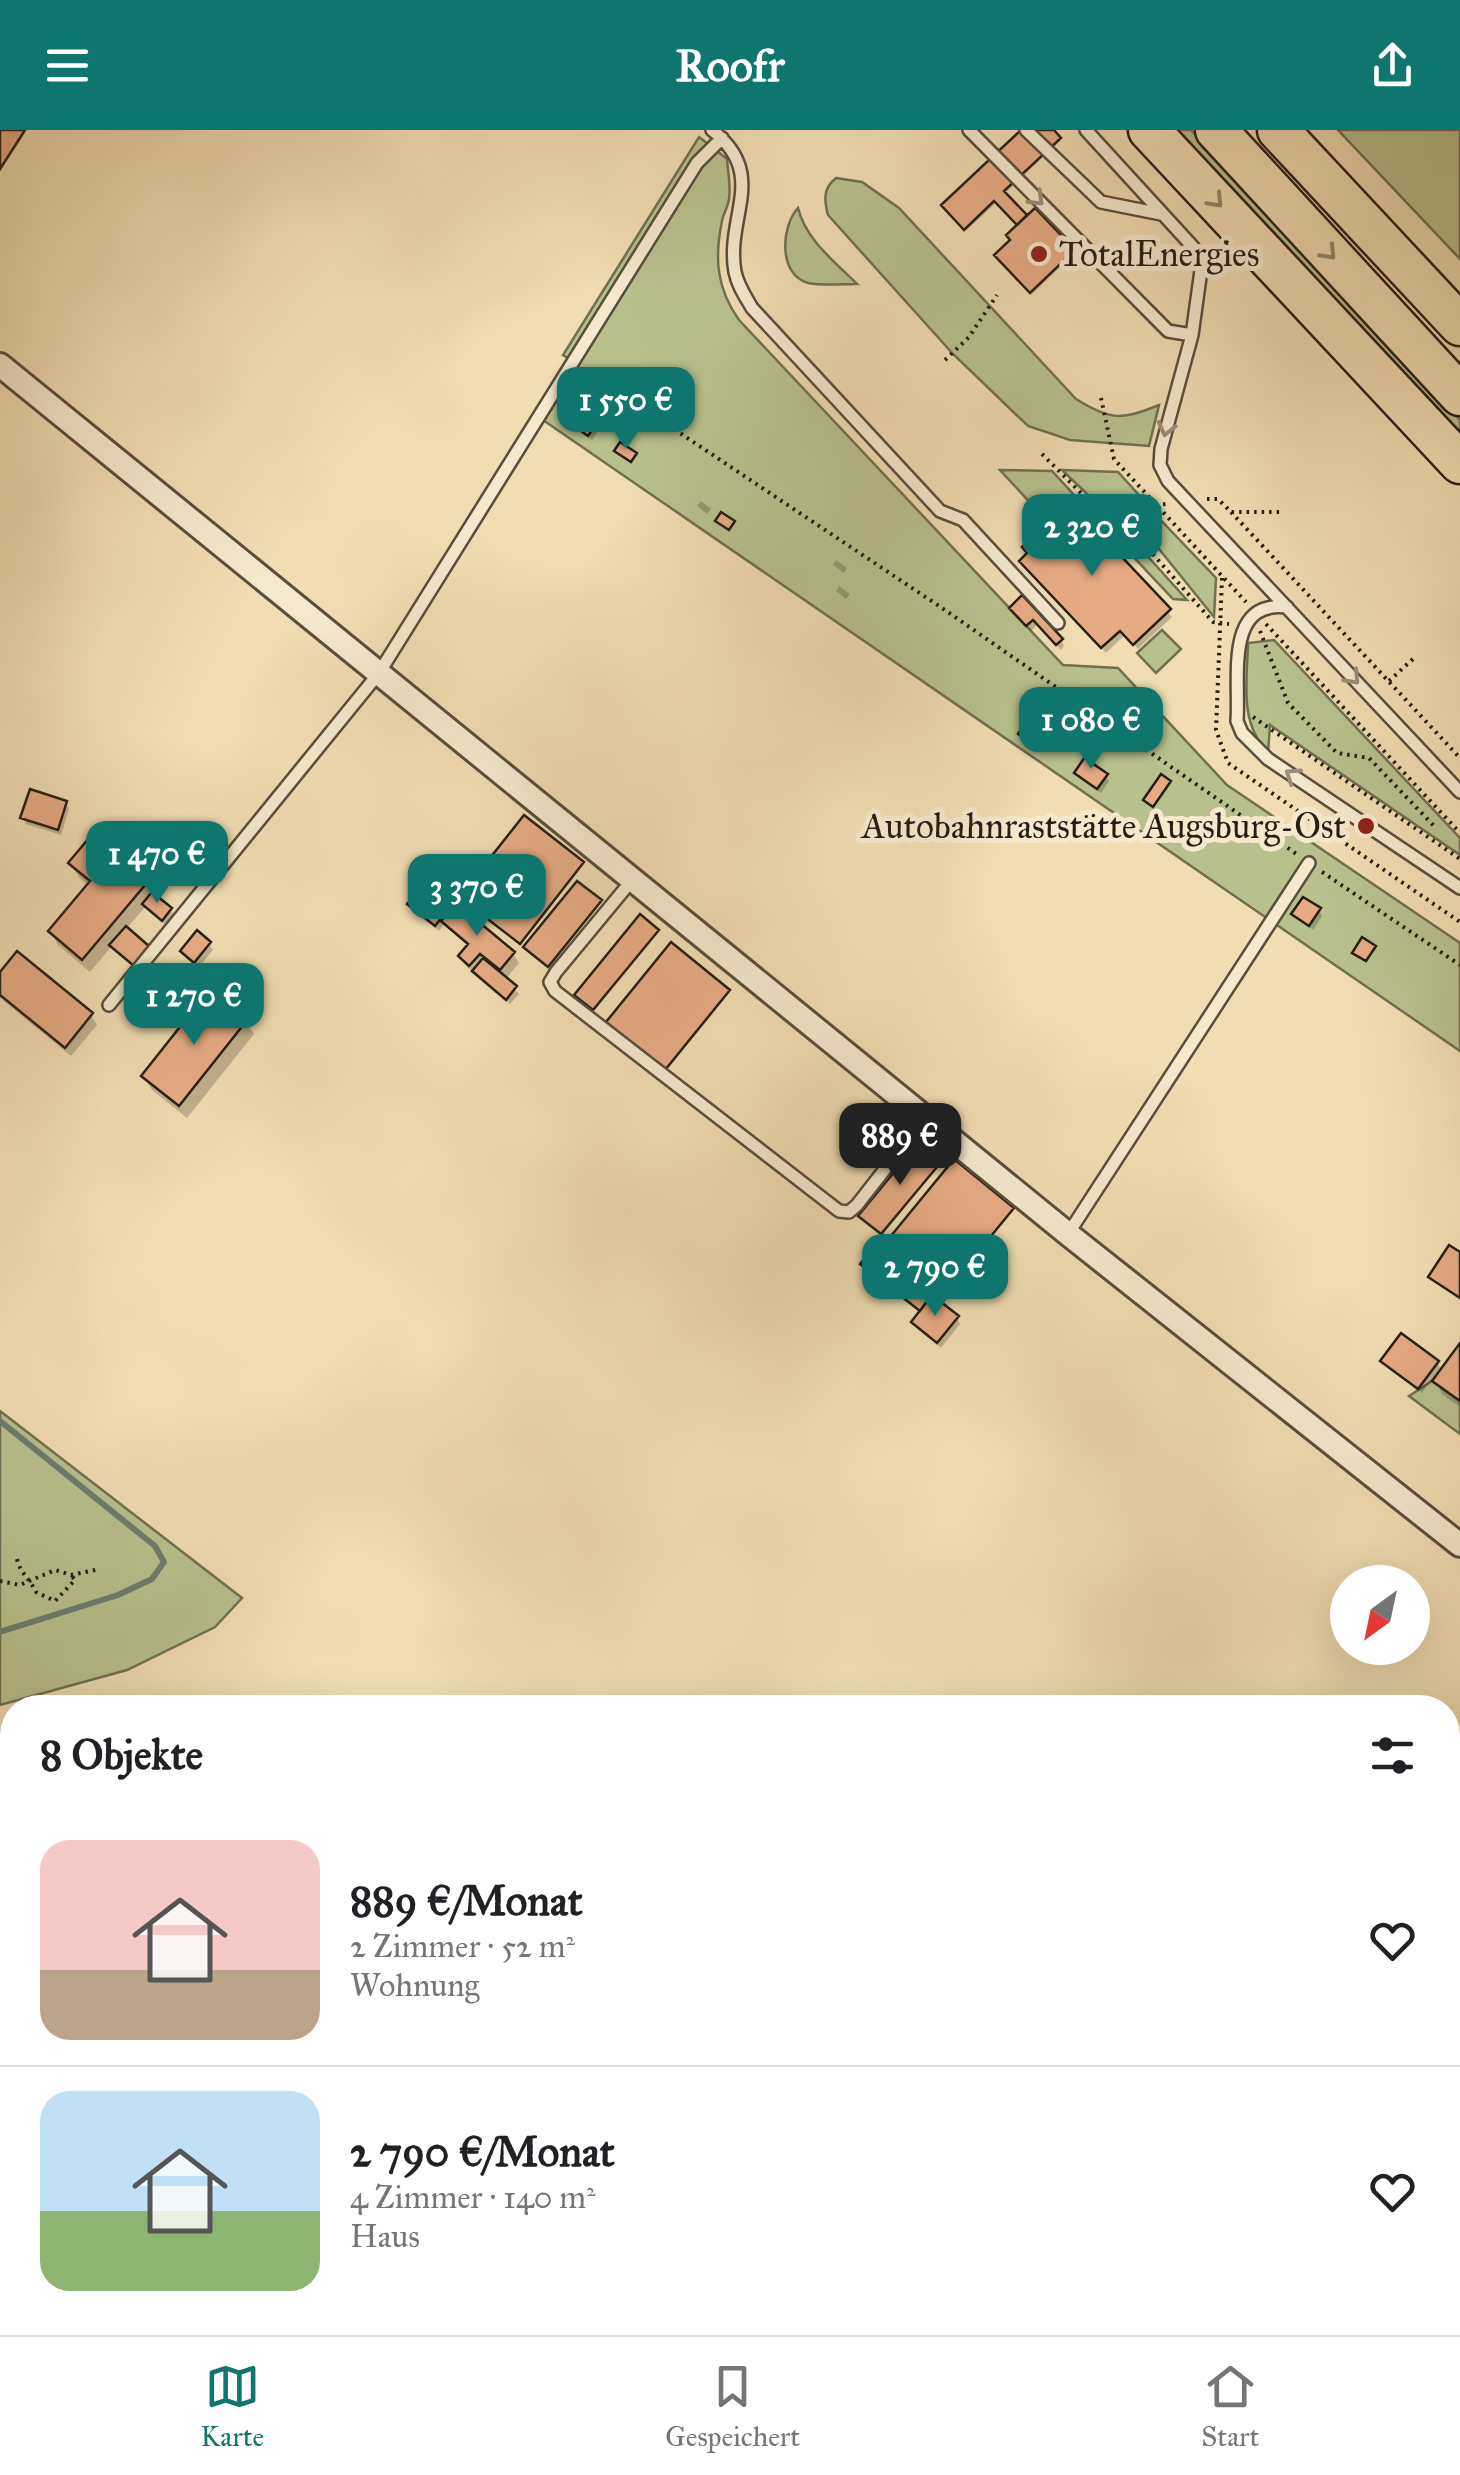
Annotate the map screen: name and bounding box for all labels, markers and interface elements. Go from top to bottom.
icon: menu [40,38,95,93]
text: Roofr [675,38,785,93]
icon: share [1365,38,1420,93]
one-way arrow [1026,188,1044,206]
one-way arrow [1204,189,1222,208]
place label: TotalEnergies [1059,233,1259,276]
one-way arrow [1317,241,1335,260]
marker: TotalEnergies [1028,243,1050,265]
pin: 1 550 € [534,367,718,452]
text: 1 550 € [579,380,673,419]
one-way arrow [1157,420,1178,437]
pin: 2 320 € [1000,494,1184,579]
text: 2 320 € [1044,507,1140,546]
one-way arrow [1341,666,1359,685]
pin: 1 080 € [999,687,1183,772]
text: 1 080 € [1041,700,1141,739]
one-way arrow [1284,769,1303,787]
place label: Autobahnraststätte Augsburg-Ost [860,805,1346,848]
marker: Autobahnraststätte Augsburg-Ost [1355,815,1377,837]
pin: 1 470 € [65,821,249,906]
text: 1 470 € [108,834,206,873]
pin: 3 370 € [385,854,569,939]
text: 3 370 € [430,867,524,906]
pin: 1 270 € [102,963,286,1048]
text: 1 270 € [146,976,242,1015]
pin: 889 € [830,1103,970,1188]
text: 889 € [861,1116,939,1155]
pin: 2 790 € [843,1234,1027,1319]
text: 2 790 € [884,1247,986,1286]
north arrow [1330,1565,1430,1665]
map controls [1330,1565,1430,1665]
icon: filters [1365,1728,1420,1783]
text: 8 Objekte [40,1729,203,1781]
text: 889 €/Monat [350,1875,583,1927]
icon: home [120,1880,240,2000]
icon: heart [1365,1913,1420,1968]
text: 2 Zimmer · 52 m² [350,1927,575,1966]
text: Wohnung [350,1966,479,2005]
text: 2 790 €/Monat [350,2126,615,2178]
icon: home [120,2131,240,2251]
icon: heart [1365,2164,1420,2219]
text: 4 Zimmer · 140 m² [350,2178,595,2217]
text: Haus [350,2217,420,2256]
tab: Karte [201,2359,264,2454]
tab: Gespeichert [665,2359,800,2454]
tab: Start [1201,2359,1260,2454]

